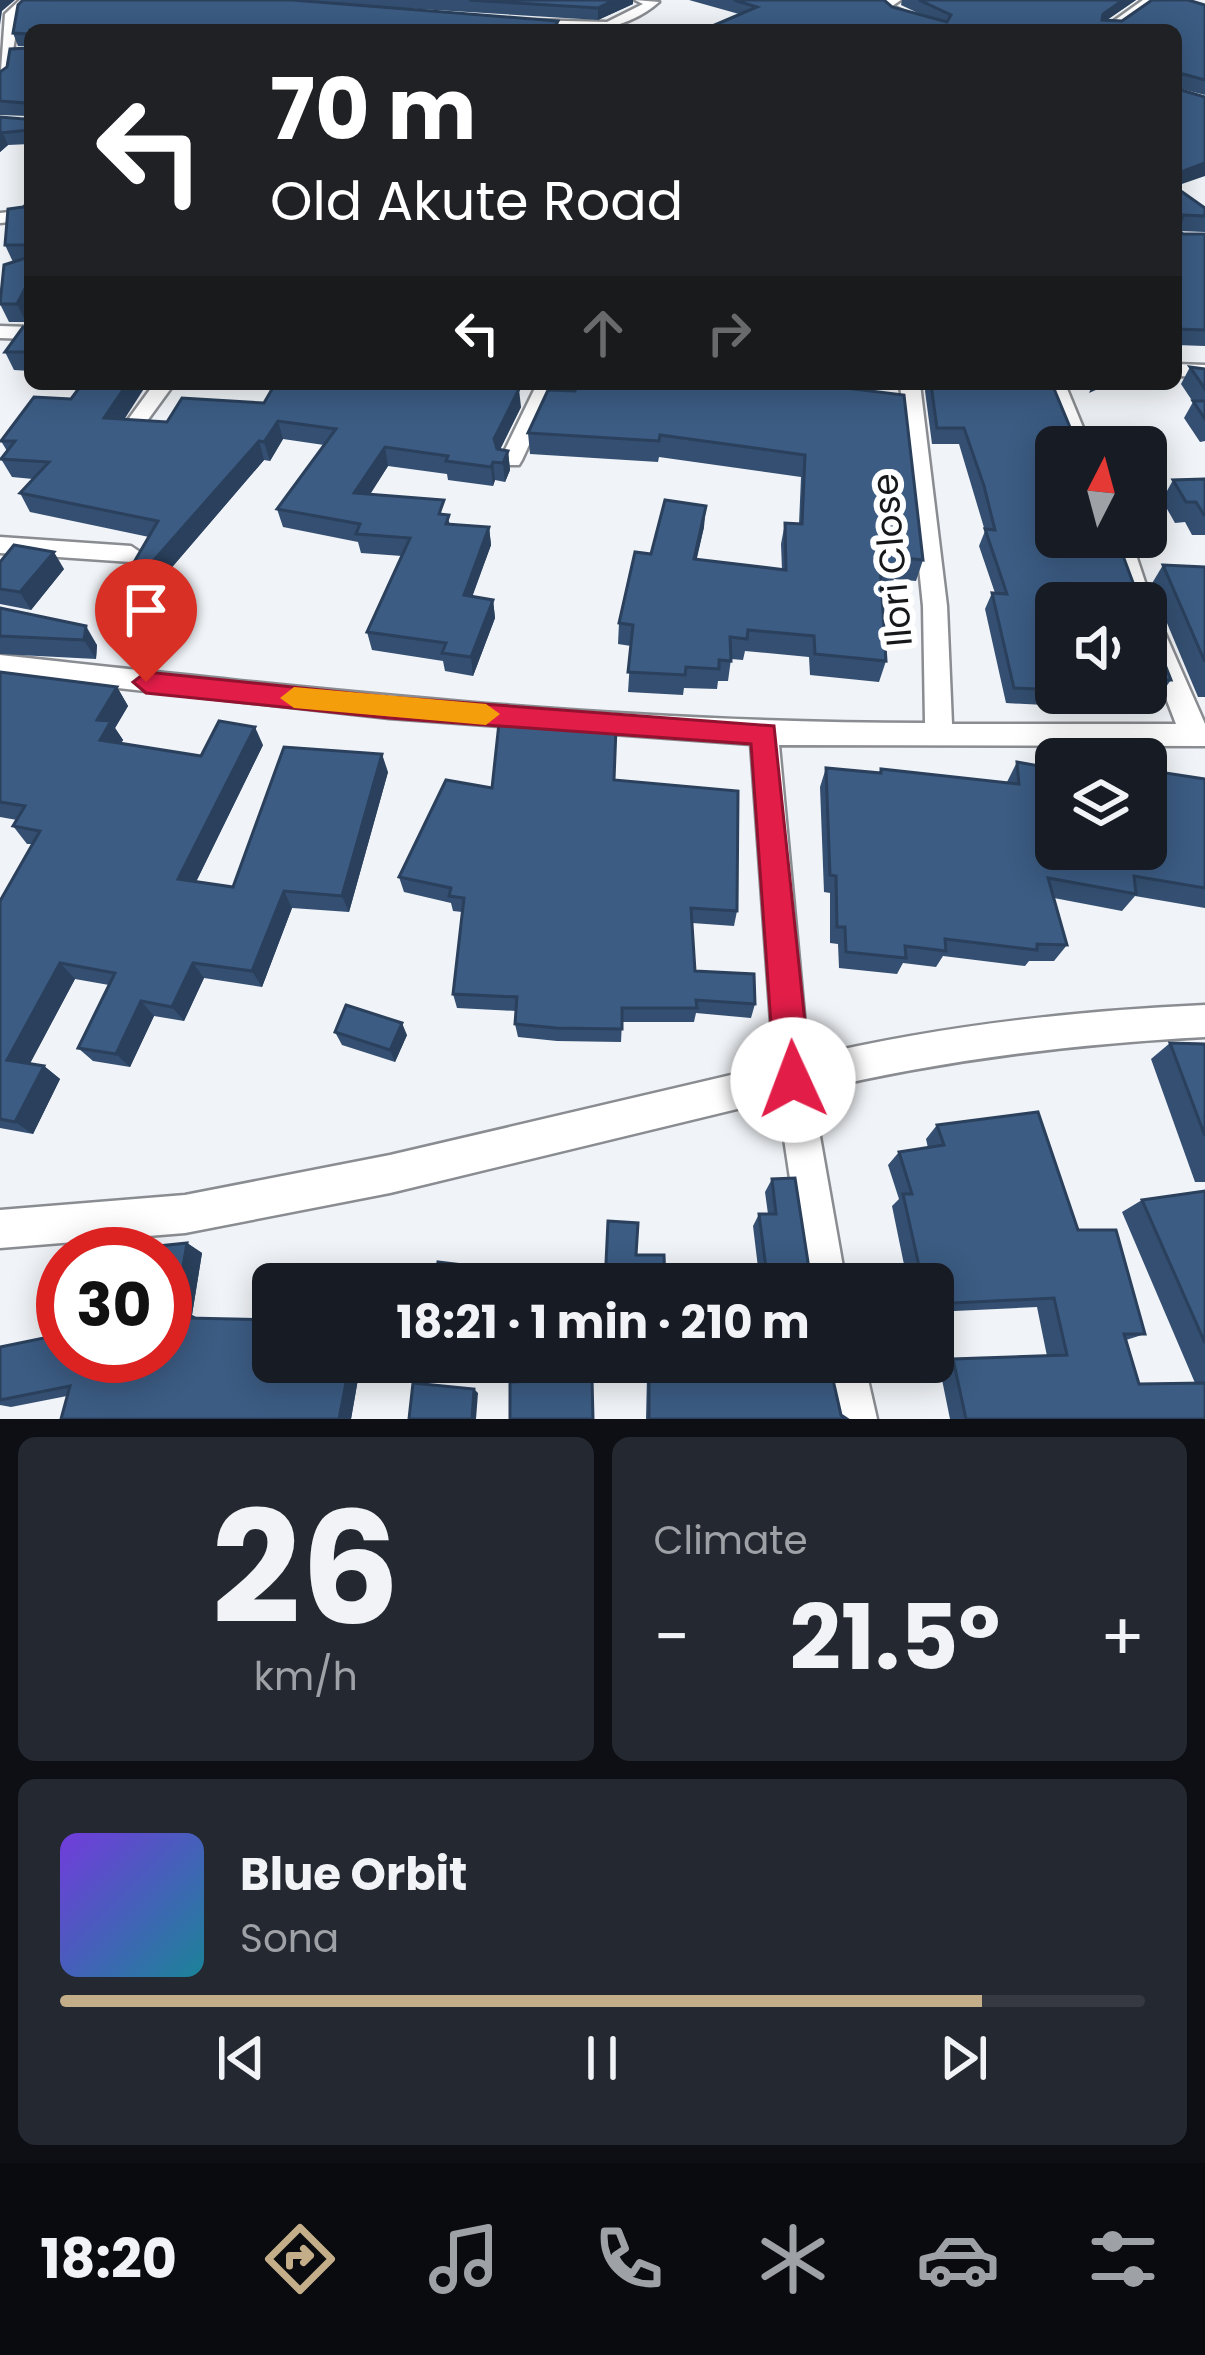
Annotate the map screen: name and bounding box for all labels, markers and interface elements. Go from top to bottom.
text: 70 m [270,51,476,168]
icon: left [72,72,228,228]
text: Old Akute Road [270,163,683,239]
icon: left [444,300,510,366]
icon: ahead [570,300,636,366]
icon: right [696,300,762,366]
north arrow [1035,426,1167,558]
map controls [1035,426,1167,870]
street label: Ilori Close [859,471,925,649]
pin [95,559,197,682]
icon: arrive [113,577,179,643]
button: sound [1035,582,1167,714]
button: layers [1035,738,1167,870]
position arrow [730,1017,856,1143]
speed limit sign: 30 [36,1227,192,1383]
text: 18:21 · 1 min · 210 m [396,1291,810,1354]
text: 26 [212,1459,400,1678]
text: Climate [654,1513,808,1568]
text: 21.5° [790,1574,1000,1701]
text: − [654,1591,690,1683]
text: + [1100,1591,1145,1683]
text: km/h [254,1649,358,1704]
text: Blue Orbit [240,1843,467,1906]
text: Sona [240,1911,339,1966]
icon: previous [208,2025,274,2091]
icon: pause [569,2025,635,2091]
icon: next [931,2025,997,2091]
icon: directions [258,2217,342,2301]
icon: music [422,2217,506,2301]
icon: phone [587,2217,671,2301]
icon: climate [751,2217,835,2301]
icon: car [916,2217,1000,2301]
icon: filters [1081,2217,1165,2301]
text: 18:20 [40,2221,177,2297]

